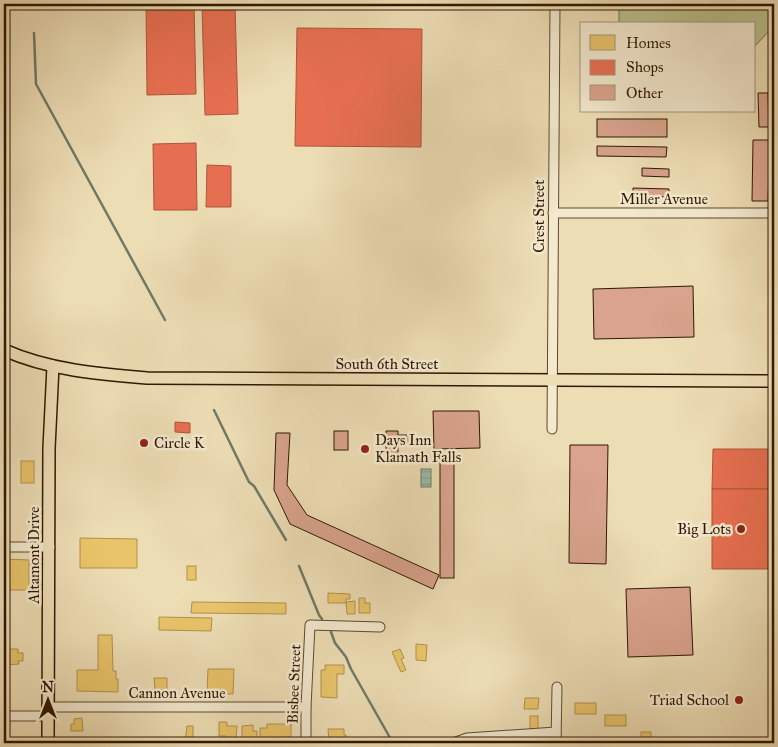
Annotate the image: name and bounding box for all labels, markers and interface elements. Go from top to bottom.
legend [580,22,756,112]
text: Homes [626,34,671,52]
text: Shops [626,58,664,76]
text: Other [626,84,663,102]
street label: Crest Street [530,179,548,253]
street label: Miller Avenue [620,190,708,208]
street label: South 6th Street [335,355,439,373]
place label: Days Inn Klamath Falls [375,431,461,466]
place label: Circle K [154,434,205,452]
marker: Circle K [138,437,150,449]
marker: Days Inn Klamath Falls [359,443,371,455]
street label: Altamont Drive [25,506,43,605]
place label: Big Lots [677,520,731,538]
marker: Big Lots [735,523,747,535]
street label: Bisbee Street [284,643,304,724]
north arrow [22,674,72,724]
text: N [42,679,54,696]
street label: Cannon Avenue [129,684,225,702]
place label: Triad School [650,691,730,709]
marker: Triad School [733,694,745,706]

